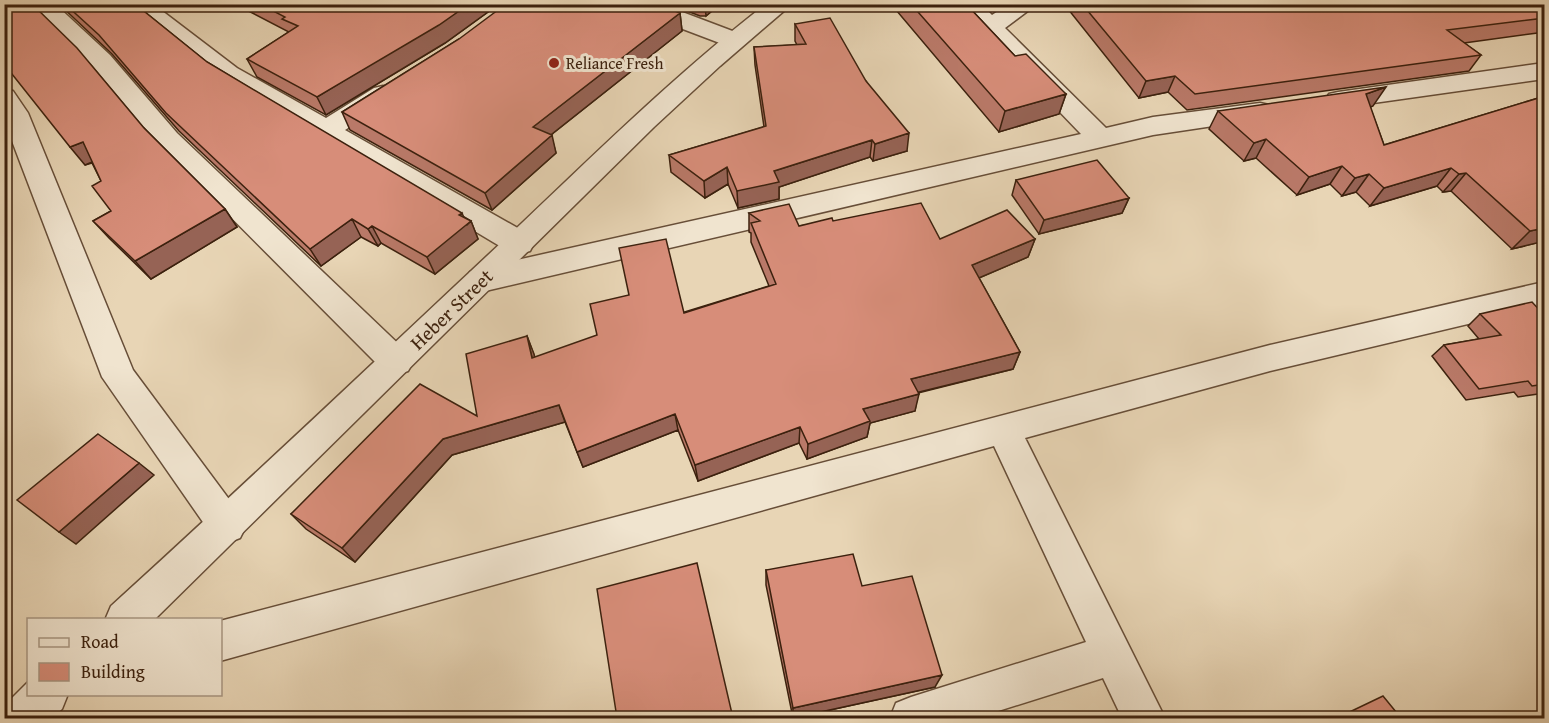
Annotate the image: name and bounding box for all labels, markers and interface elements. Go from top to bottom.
place label: Reliance Fresh [566,51,663,75]
marker: Reliance Fresh [547,56,561,70]
street label: Heber Street [403,262,499,356]
legend [27,618,222,696]
text: Road [81,628,119,655]
text: Building [81,658,145,685]

